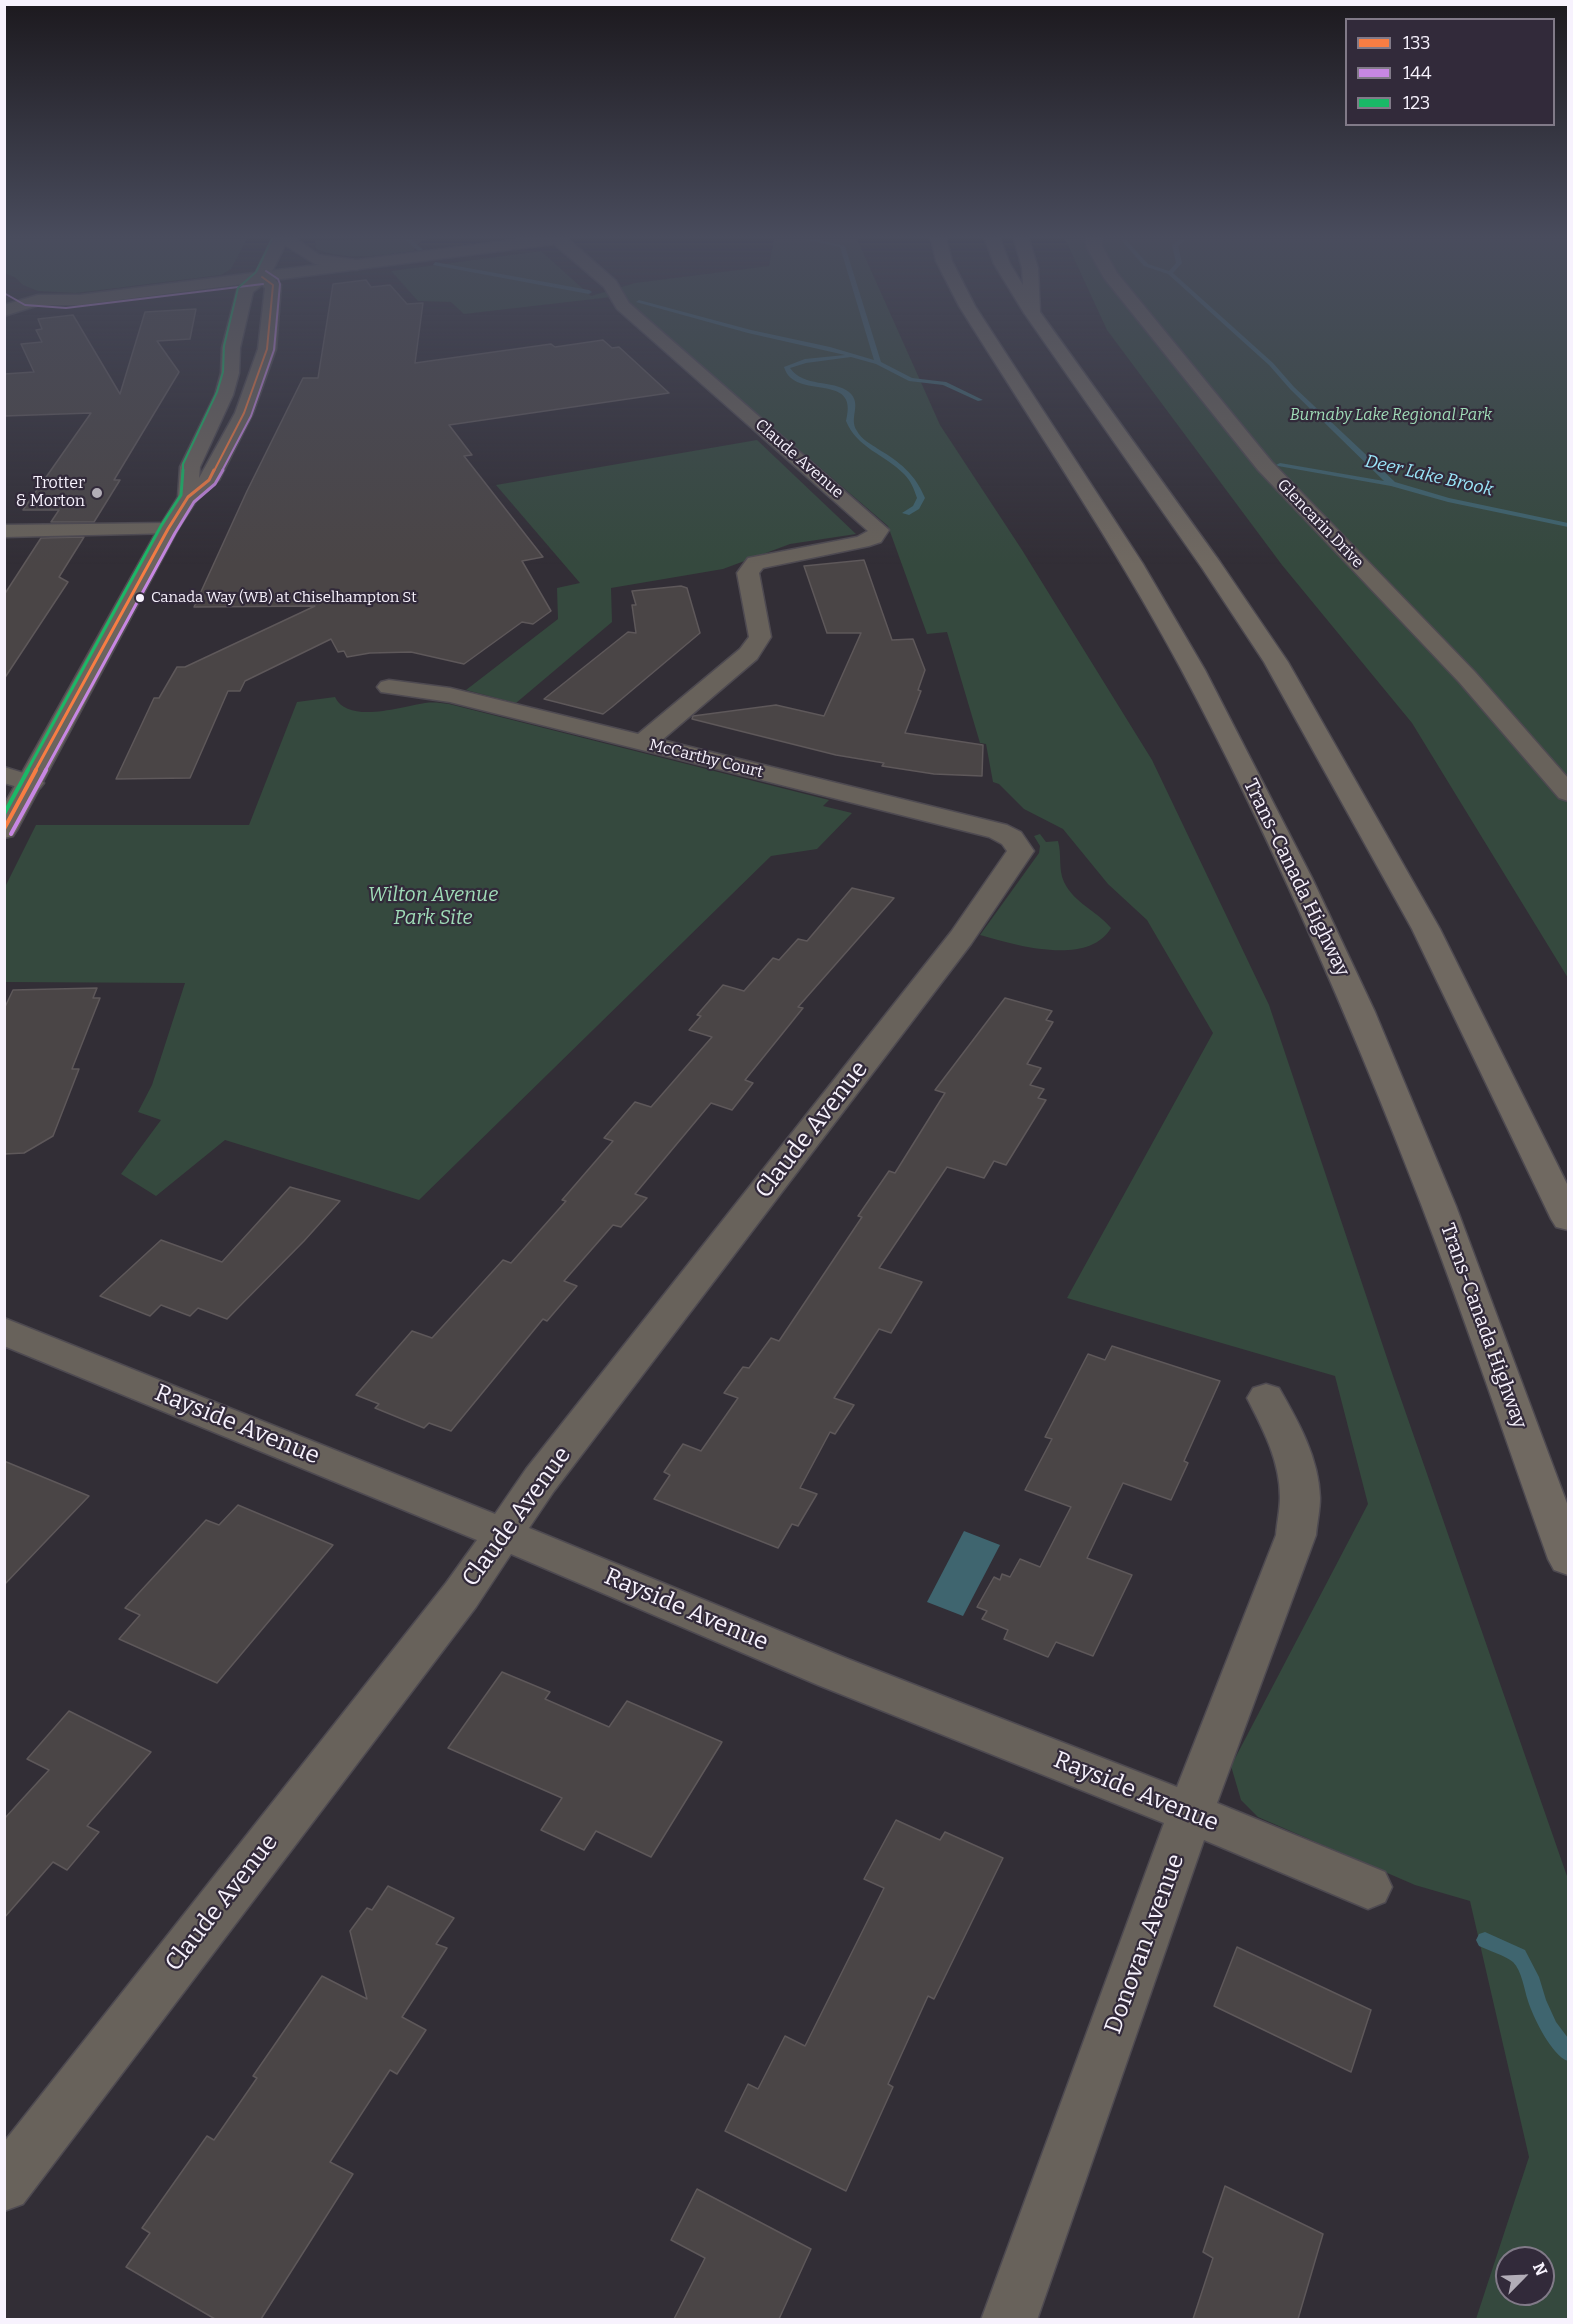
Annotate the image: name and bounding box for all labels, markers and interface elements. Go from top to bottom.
legend [1345,18,1555,126]
text: 133 [1403,32,1431,54]
text: 144 [1403,62,1431,84]
text: 123 [1403,92,1430,114]
park label: Burnaby Lake Regional Park [1290,406,1492,426]
street label: Claude Avenue [751,415,847,503]
water label: Deer Lake Brook [1363,451,1495,501]
place label: Trotter & Morton [16,474,85,512]
street label: Glencarin Drive [1273,476,1367,572]
marker: Trotter & Morton [90,486,104,500]
place label: Canada Way (WB) at Chiselhampton St [151,589,417,607]
marker: Canada Way (WB) at Chiselhampton St [134,592,146,604]
street label: McCarthy Court [647,736,765,782]
street label: Trans-Canada Highway [1238,775,1354,981]
park label: Wilton Avenue Park Site [368,883,498,930]
street label: Claude Avenue [750,1056,874,1204]
street label: Trans-Canada Highway [1435,1220,1531,1432]
street label: Rayside Avenue [150,1379,324,1471]
street label: Claude Avenue [457,1441,577,1593]
street label: Rayside Avenue [600,1563,772,1657]
street label: Rayside Avenue [1049,1746,1223,1838]
street label: Claude Avenue [160,1829,284,1977]
street label: Donovan Avenue [1099,1850,1191,2038]
north arrow [1495,2246,1555,2306]
text: N [1529,2260,1551,2279]

